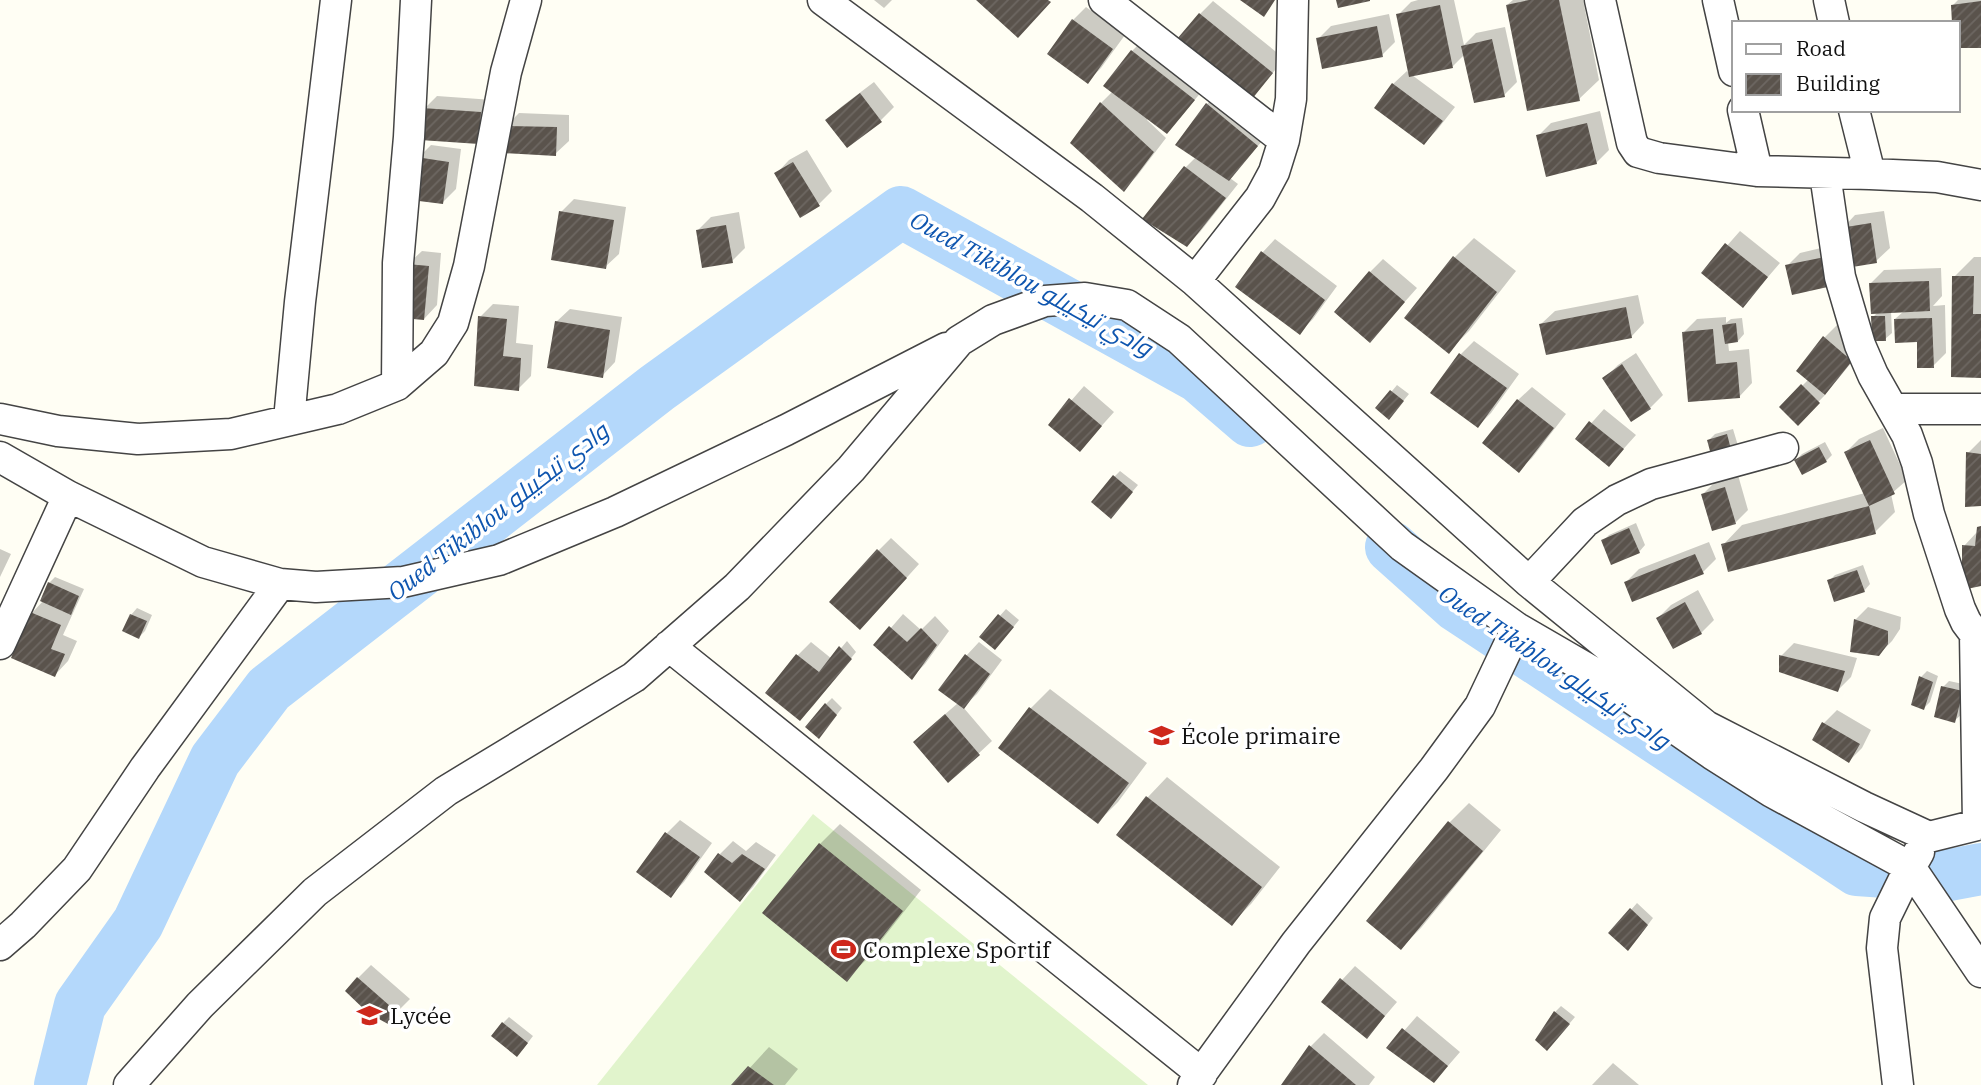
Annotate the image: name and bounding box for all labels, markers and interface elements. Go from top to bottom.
legend [1732,21,1960,112]
text: Road [1796,34,1846,62]
text: Building [1796,69,1881,97]
water label: Oued Tikiblou وادي تيكيبلو [903,203,1160,368]
water label: Oued Tikiblou وادي تيكيبلو [380,414,618,611]
water label: Oued Tikiblou وادي تيكيبلو [1431,577,1678,760]
place label: École primaire [1181,720,1340,750]
school or university icon: École primaire [1147,722,1175,750]
place label: Complexe Sportif [863,934,1052,964]
sports icon: Complexe Sportif [829,936,857,964]
place label: Lycée [390,1000,451,1030]
school or university icon: Lycée [356,1002,384,1030]

